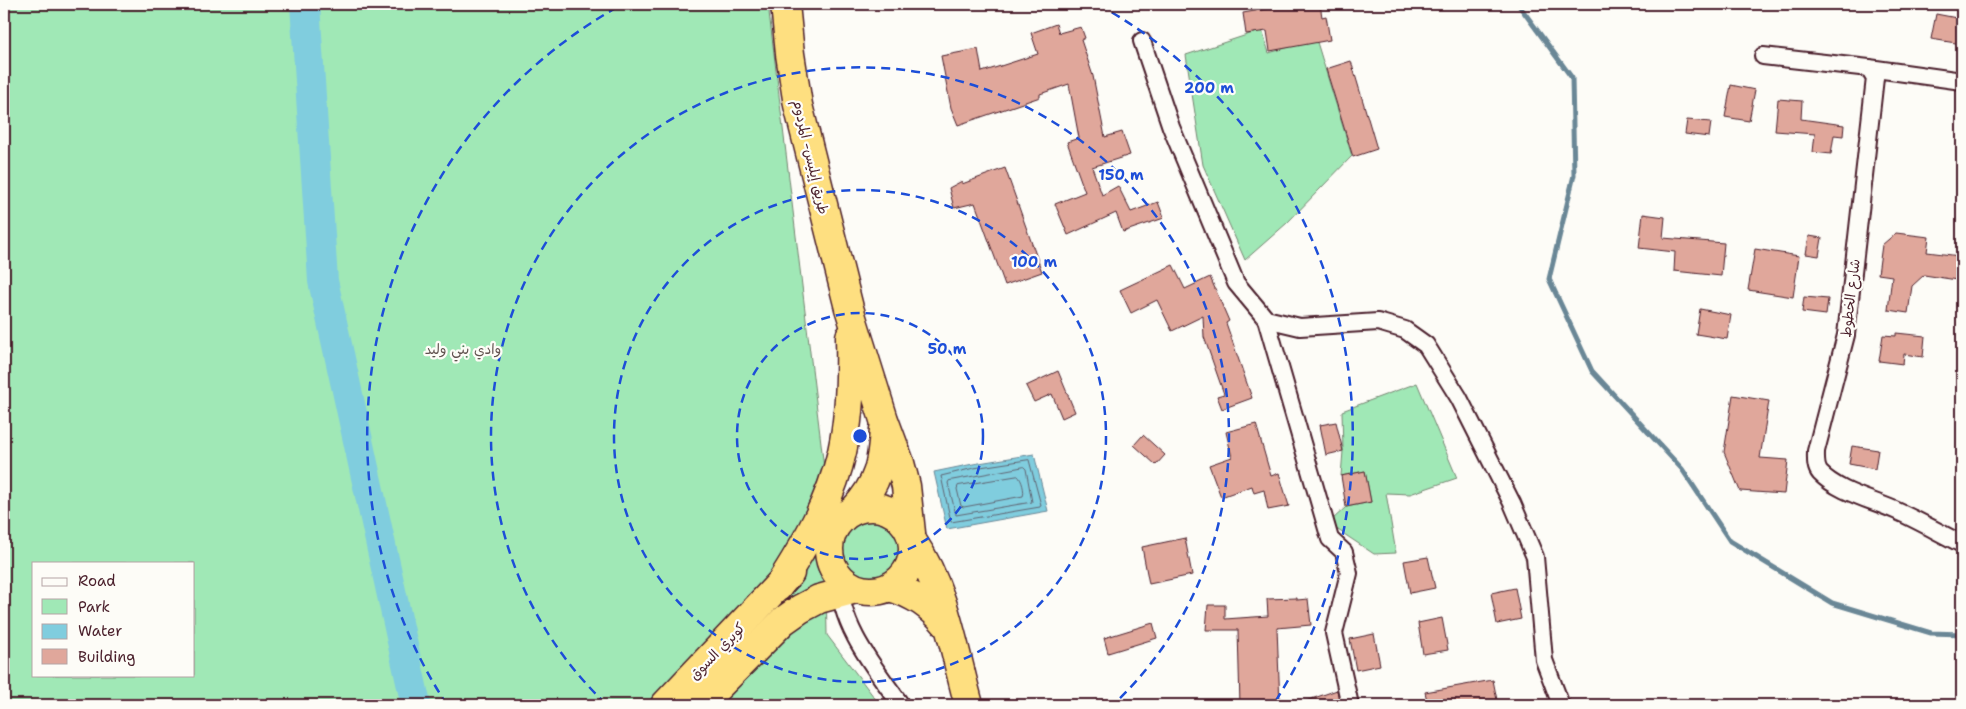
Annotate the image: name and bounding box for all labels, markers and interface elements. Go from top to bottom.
text: 200 m [1184,78,1234,98]
street label: طريق إيليس- المردوم [787,98,833,217]
text: 150 m [1098,165,1144,185]
text: 100 m [1011,252,1057,272]
street label: شارع الخطوط [1836,258,1865,338]
text: 50 m [928,339,967,359]
park label: وادي بني وليد [425,340,501,362]
centre of rings [851,427,869,445]
legend [32,562,195,676]
text: Road [78,571,116,591]
text: Park [78,597,110,617]
street label: كوبري السوق [685,618,750,685]
text: Water [78,621,122,641]
text: Building [78,647,135,667]

